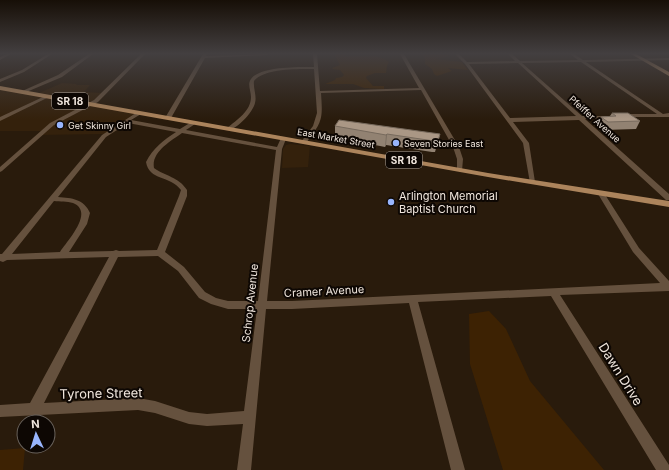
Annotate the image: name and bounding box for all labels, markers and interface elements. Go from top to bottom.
road number: SR 18 [52,93,88,109]
street label: Pfeiffer Avenue [567,93,623,145]
marker: Get Skinny Girl [55,120,65,130]
place label: Get Skinny Girl [68,120,131,131]
street label: East Market Street [297,126,376,150]
marker: Seven Stories East [391,138,401,148]
place label: Seven Stories East [404,138,483,149]
road number: SR 18 [386,152,422,168]
place label: Arlington Memorial Baptist Church [399,189,498,216]
marker: Arlington Memorial Baptist Church [386,197,396,207]
street label: Schrop Avenue [239,263,261,343]
street label: Cramer Avenue [284,282,364,300]
street label: Dawn Drive [595,340,647,408]
street label: Tyrone Street [59,384,143,402]
north arrow [16,414,56,454]
text: N [31,417,40,431]

